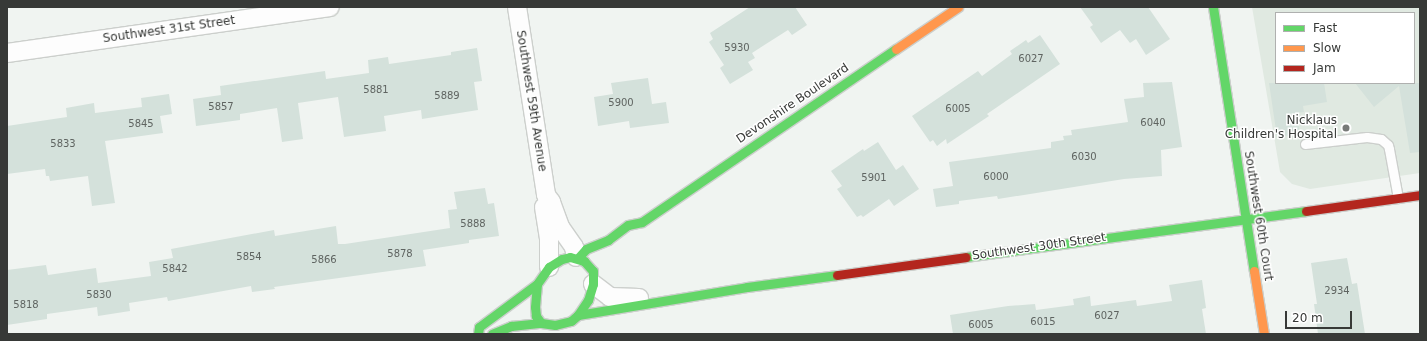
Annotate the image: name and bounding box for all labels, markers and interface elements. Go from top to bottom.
legend [1275,12,1415,84]
street label: Southwest 31st Street [102,14,236,46]
text: Fast [1313,21,1337,35]
street label: Southwest 59th Avenue [513,29,549,173]
text: Slow [1313,41,1341,55]
house number: 5930 [724,42,750,54]
house number: 6027 [1018,53,1044,65]
street label: Devonshire Boulevard [734,61,852,147]
text: Jam [1313,61,1336,75]
house number: 5881 [363,84,389,96]
house number: 5889 [434,90,460,102]
house number: 5900 [608,97,634,109]
house number: 5857 [208,101,234,113]
house number: 6005 [945,103,971,115]
place label: Nicklaus Children's Hospital [1225,114,1337,142]
house number: 6040 [1140,117,1166,129]
house number: 5845 [128,118,154,130]
marker: Nicklaus Children's Hospital [1340,122,1352,134]
house number: 5833 [50,138,76,150]
street label: Southwest 60th Court [1241,150,1275,282]
house number: 6030 [1071,151,1097,163]
house number: 6000 [983,171,1009,183]
house number: 5901 [861,172,887,184]
house number: 5888 [460,218,486,230]
street label: Southwest 30th Street [971,230,1107,264]
house number: 5878 [387,248,413,260]
house number: 5854 [236,251,262,263]
house number: 5866 [311,254,337,266]
house number: 5842 [162,263,188,275]
house number: 2934 [1324,285,1350,297]
house number: 5830 [86,289,112,301]
house number: 5818 [13,299,39,311]
scale bar [1287,303,1354,329]
house number: 6027 [1094,310,1120,322]
text: 20 m [1292,311,1323,325]
house number: 6015 [1030,316,1056,328]
house number: 6005 [968,319,994,331]

